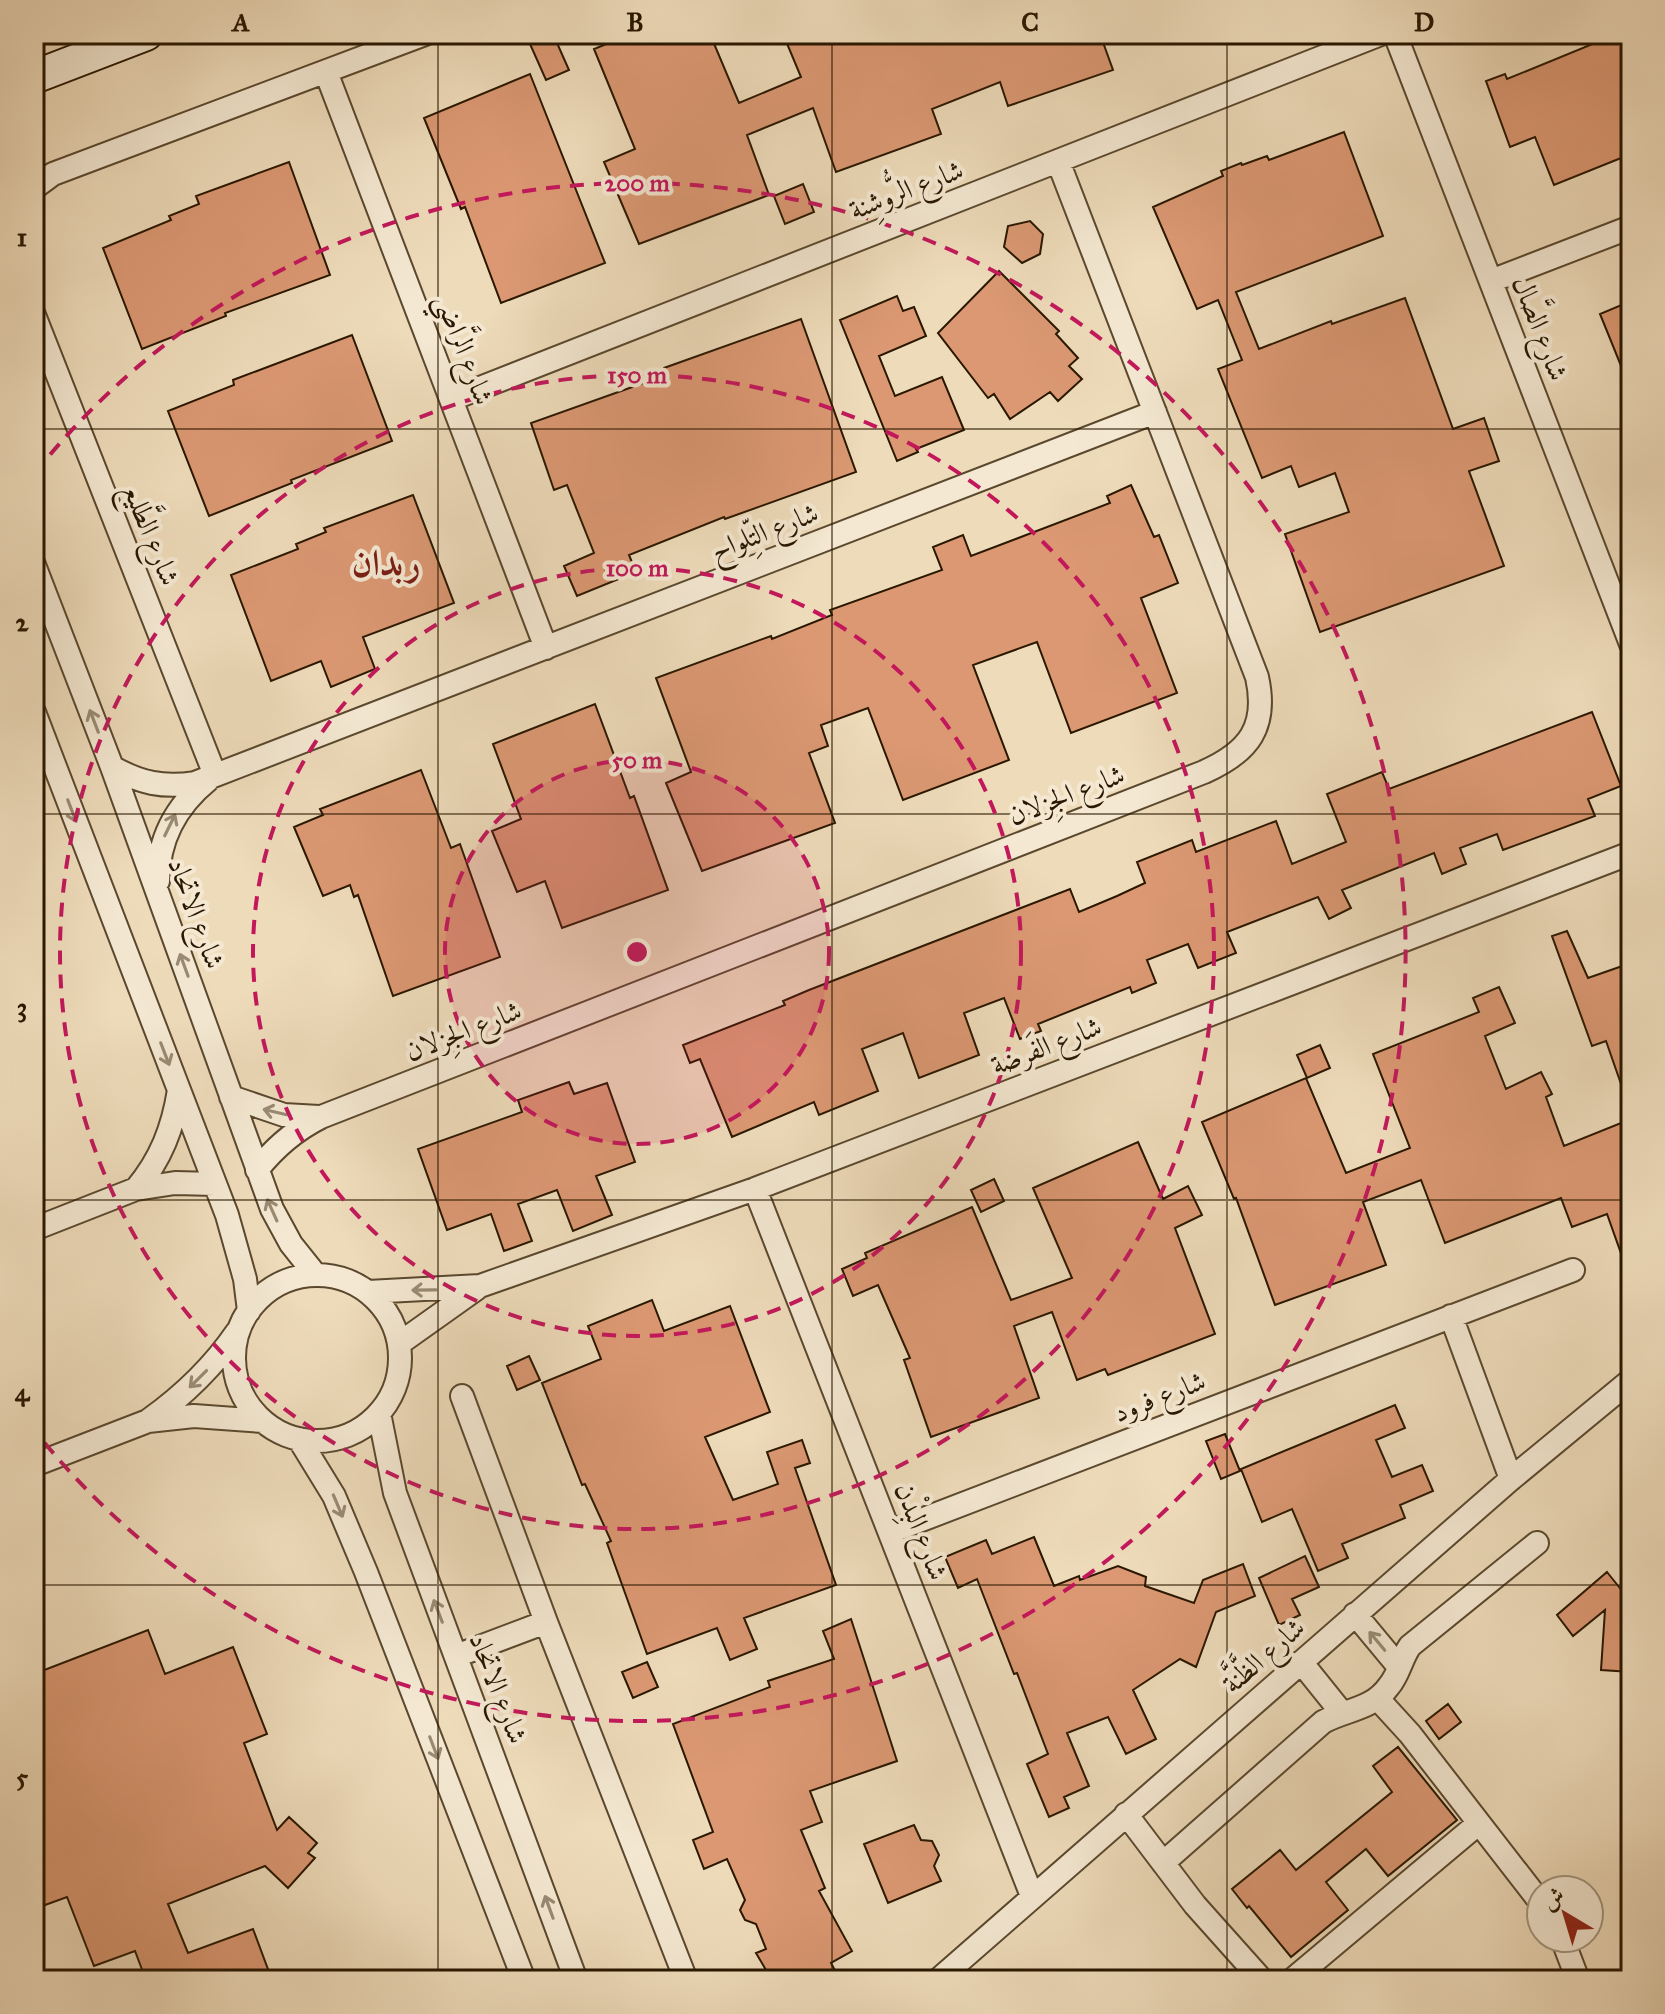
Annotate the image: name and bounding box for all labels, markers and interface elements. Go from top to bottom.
text: A [230,6,250,38]
text: B [626,6,644,38]
text: C [1021,6,1039,38]
text: D [1414,6,1434,38]
street label: شارع الرُّوشِنة [841,143,970,233]
text: 200 m [604,168,670,198]
text: 1 [17,221,27,253]
street label: شارع الصَّال [1499,269,1582,388]
street label: شارع الرَّاضي [419,286,508,413]
text: 150 m [607,360,668,390]
street label: شارع الطَّليع [108,476,194,593]
street label: شارع التِّلواح [704,493,826,576]
district label: ربدان [351,541,421,585]
text: 100 m [606,553,669,583]
text: 2 [16,606,30,638]
one-way arrow [86,709,100,734]
text: 50 m [612,745,663,775]
street label: شارع الجِزلان [1003,756,1132,838]
one-way arrow [66,798,80,823]
one-way arrow [163,814,179,838]
street label: شارع الاتحاد [155,853,233,976]
centre of rings [623,938,651,966]
one-way arrow [175,953,190,978]
text: 3 [17,991,27,1023]
street label: شارع الجِزلان [400,992,529,1074]
street label: شارع الفَرضة [985,1006,1109,1088]
one-way arrow [159,1041,173,1066]
one-way arrow [262,1104,288,1119]
one-way arrow [264,1198,279,1222]
one-way arrow [411,1282,438,1297]
street label: شارع فرود [1108,1363,1213,1436]
one-way arrow [188,1370,208,1389]
text: 4 [15,1376,31,1408]
street label: شارع البِدْن [881,1476,959,1587]
one-way arrow [331,1493,346,1518]
one-way arrow [430,1599,444,1624]
street label: شارع الظَّنَّة [1210,1605,1316,1705]
street label: شارع الاتحاد [456,1628,536,1751]
one-way arrow [1368,1631,1386,1652]
one-way arrow [428,1735,442,1760]
text: 5 [16,1761,29,1793]
north arrow [1525,1874,1605,1954]
text: ش [1536,1881,1570,1916]
one-way arrow [541,1895,555,1920]

